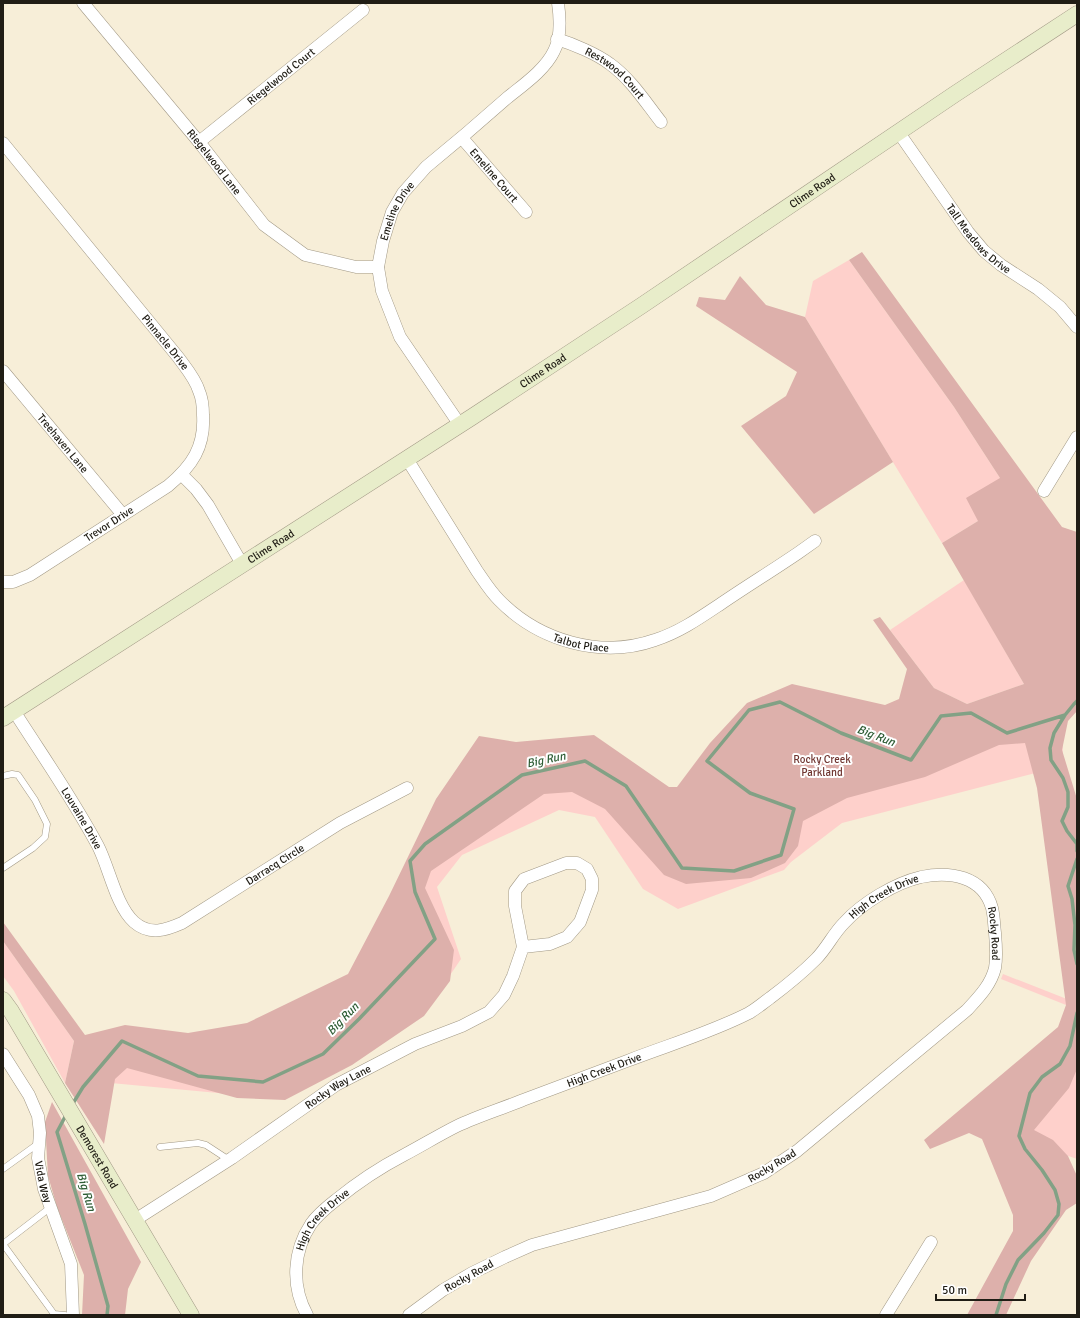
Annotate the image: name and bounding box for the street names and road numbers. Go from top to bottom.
street label: Restwood Court [583,44,648,101]
street label: Riegelwood Court [244,45,318,107]
street label: Riegelwood Lane [184,126,244,197]
street label: Emeline Court [467,145,521,205]
street label: Clime Road [787,170,838,211]
street label: Emeline Drive [377,178,417,242]
street label: Tall Meadows Drive [944,201,1013,276]
street label: Pinnacle Drive [139,312,192,372]
street label: Clime Road [517,350,569,391]
street label: Treehaven Lane [35,411,91,475]
street label: Trevor Drive [82,503,136,545]
street label: Clime Road [245,526,297,566]
street label: Talbot Place [551,630,609,654]
street label: Louvaine Drive [59,785,105,851]
street label: Darracq Circle [243,841,307,888]
street label: High Creek Drive [846,871,920,921]
street label: Rocky Road [985,905,1003,961]
street label: High Creek Drive [565,1050,643,1090]
street label: Rocky Way Lane [302,1062,373,1111]
street label: Demorest Road [74,1123,121,1191]
street label: Rocky Road [746,1146,799,1185]
street label: Vida Way [32,1160,55,1205]
street label: High Creek Drive [293,1186,352,1252]
street label: Rocky Road [442,1257,496,1295]

